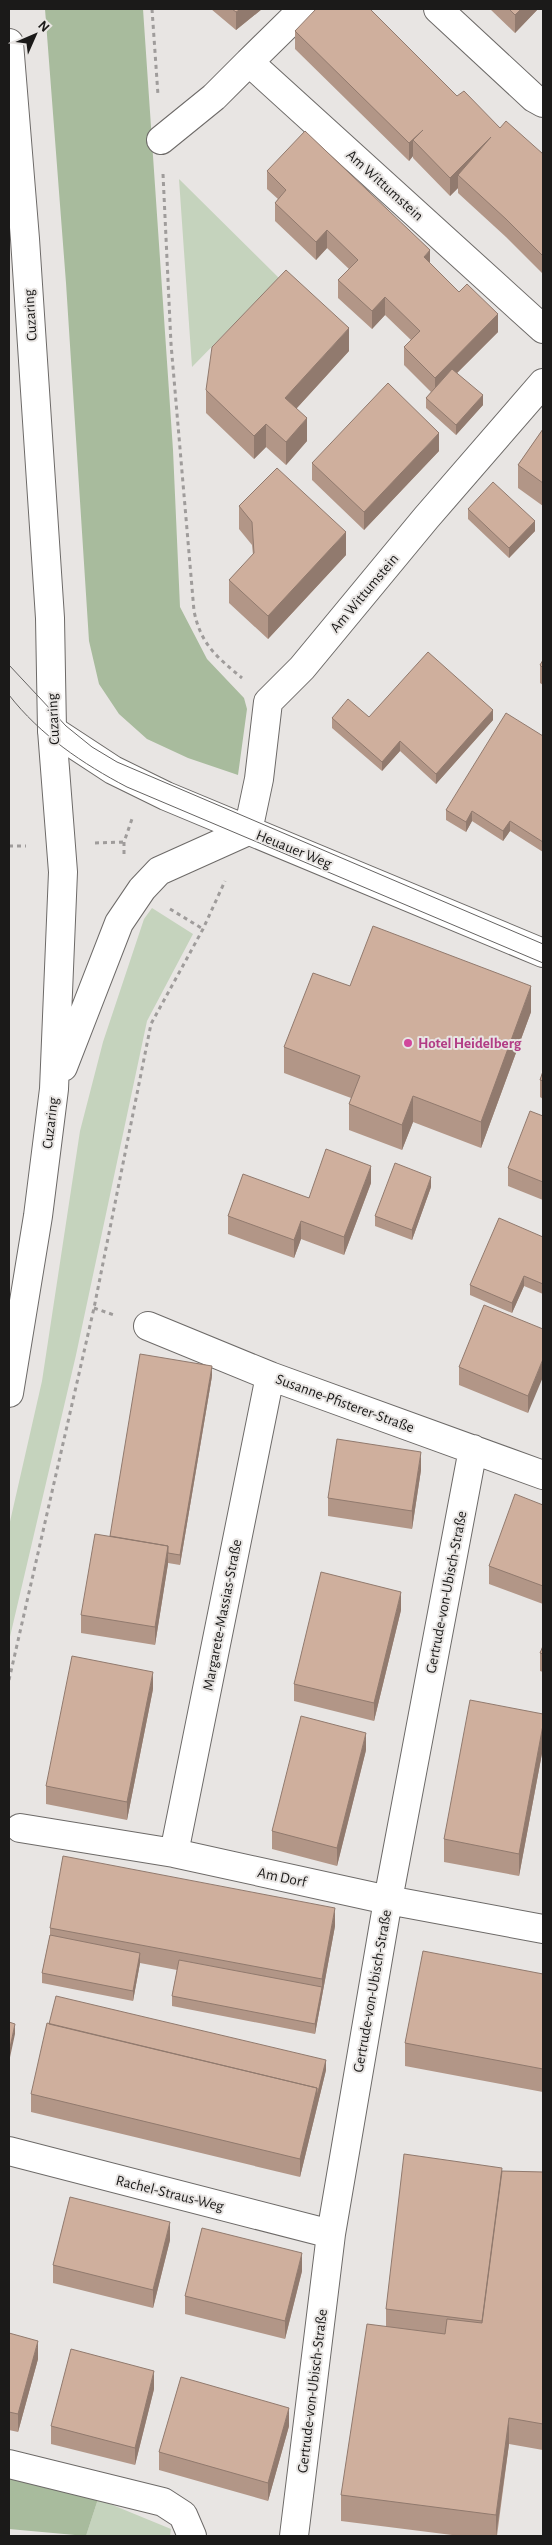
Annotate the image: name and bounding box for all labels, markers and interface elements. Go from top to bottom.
north arrow [10,10,60,60]
text: N [35,18,52,35]
street label: Am Wittumstein [343,147,426,224]
street label: Cuzaring [21,288,40,341]
street label: Am Wittumstein [327,551,401,635]
street label: Cuzaring [45,692,62,745]
street label: Heuauer Weg [254,827,334,872]
place label: Hotel Heidelberg [418,1036,522,1051]
marker: Hotel Heidelberg [402,1037,414,1049]
street label: Cuzaring [40,1096,61,1150]
street label: Susanne-Pfisterer-Straße [274,1371,416,1436]
street label: Gertrude-von-Ubisch-Straße [423,1510,470,1675]
street label: Margarete-Massias-Straße [200,1538,245,1692]
street label: Am Dorf [256,1865,309,1890]
street label: Gertrude-von-Ubisch-Straße [351,1908,394,2074]
street label: Rachel-Straus-Weg [114,2173,226,2214]
street label: Gertrude-von-Ubisch-Straße [295,2308,330,2474]

